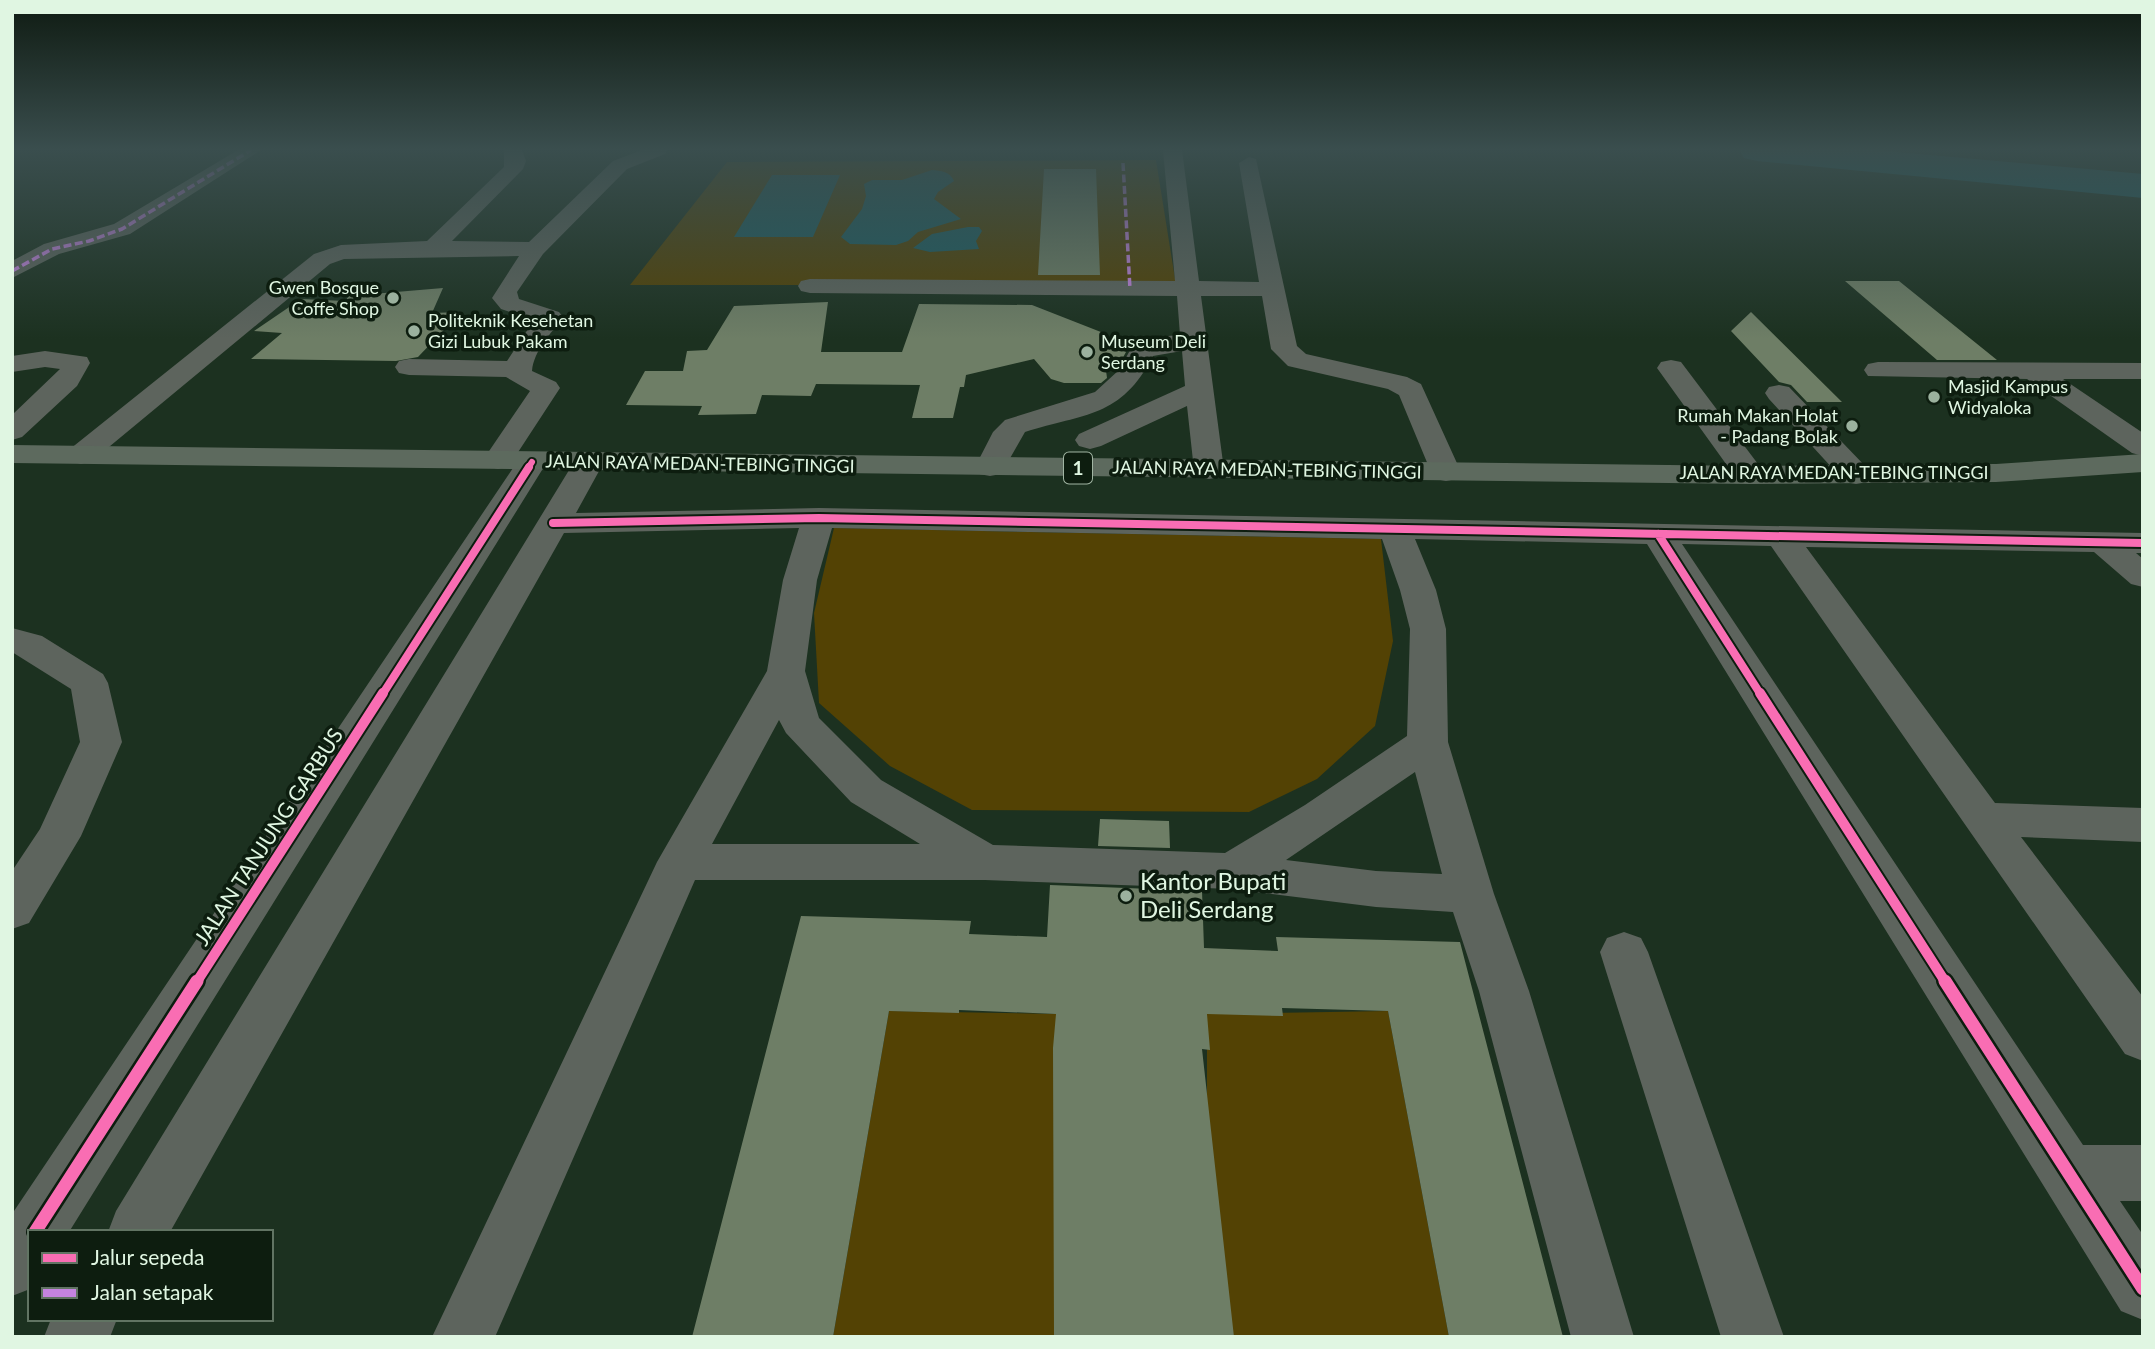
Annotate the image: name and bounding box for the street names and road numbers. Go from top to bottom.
street label: JALAN RAYA MEDAN-TEBING TINGGI [545,449,855,477]
road number: 1 [1064,453,1092,484]
street label: JALAN RAYA MEDAN-TEBING TINGGI [1112,455,1422,483]
street label: JALAN RAYA MEDAN-TEBING TINGGI [1679,461,1989,483]
street label: JALAN TANJUNG GARBUS [188,723,347,949]

